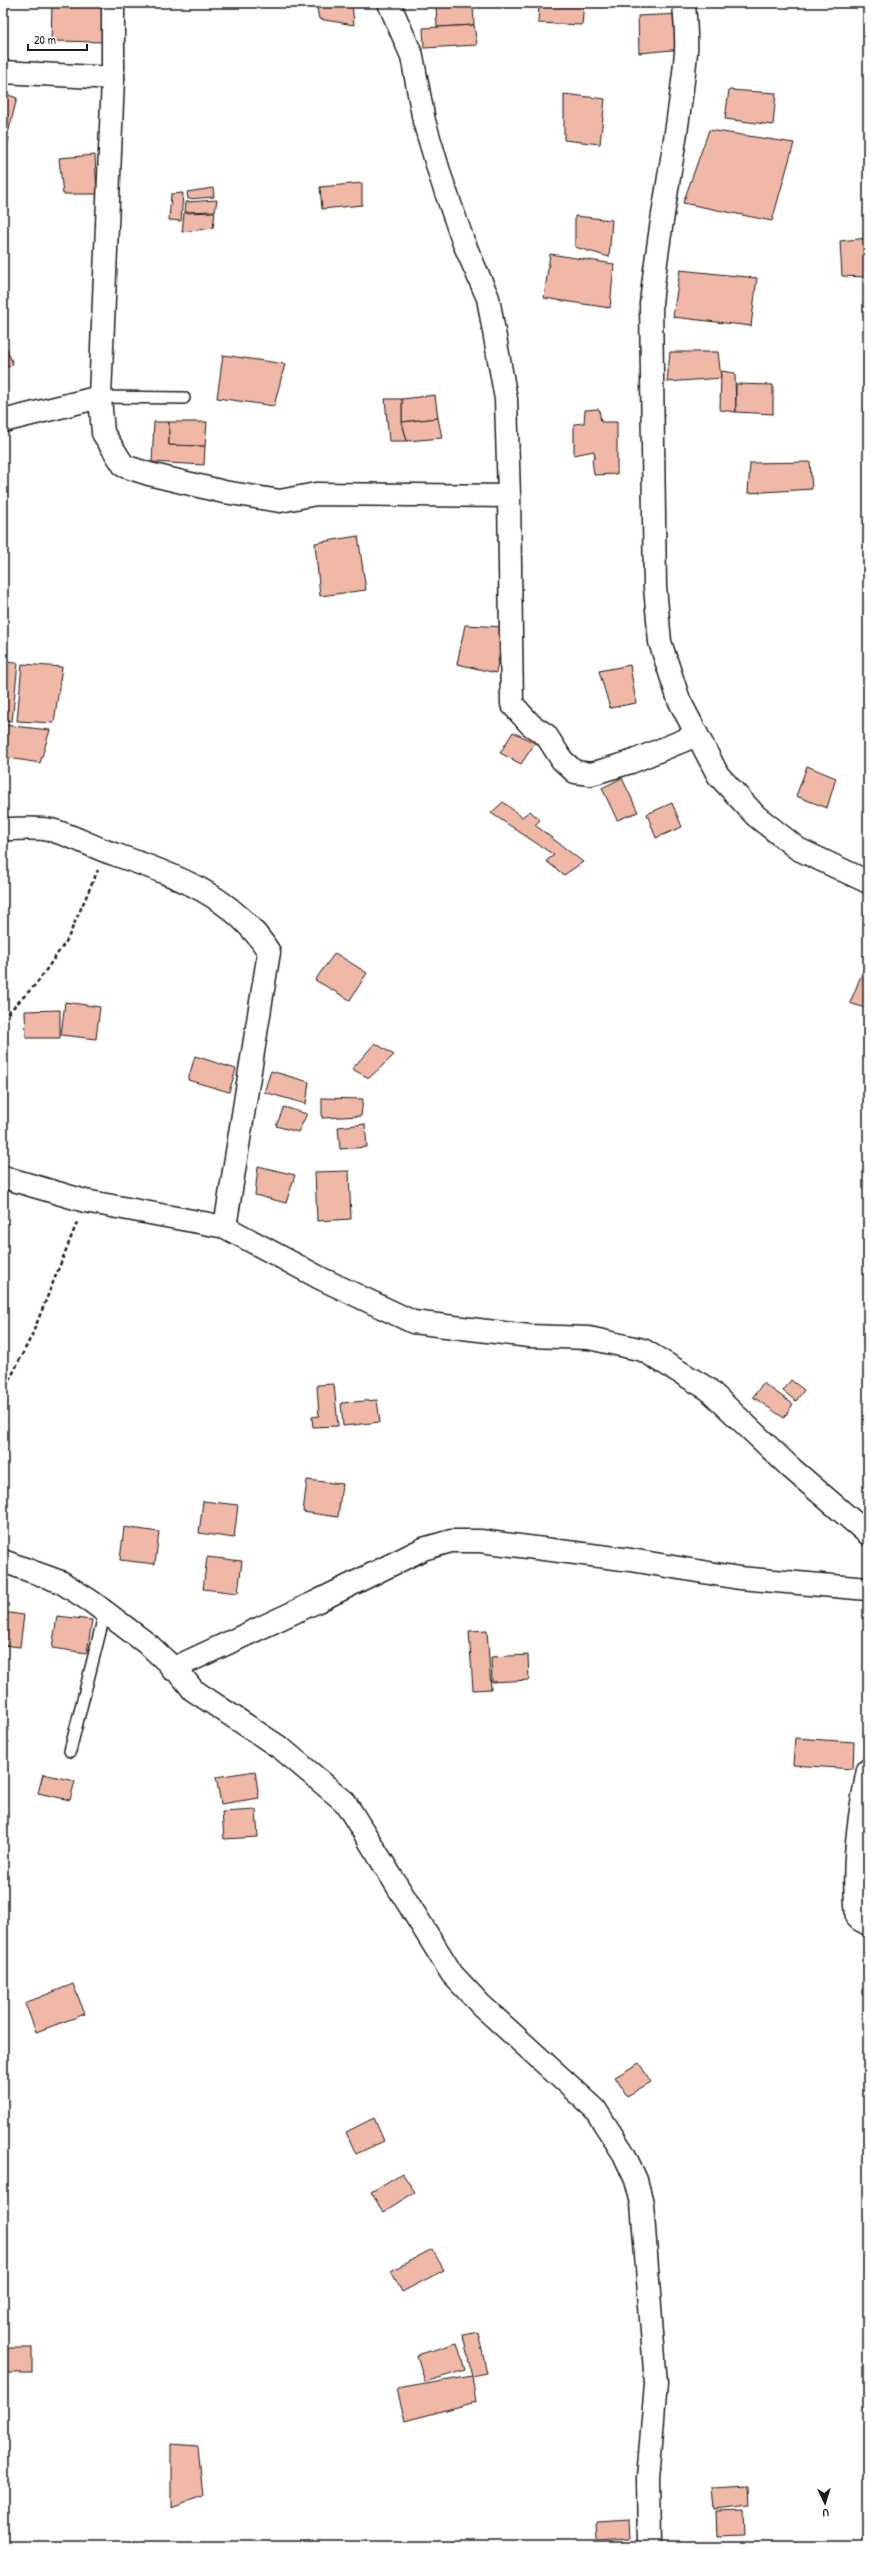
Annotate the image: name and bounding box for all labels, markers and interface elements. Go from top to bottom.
scale bar [28,26,87,52]
text: 20 m [34,31,56,48]
north arrow [805,2483,845,2523]
text: U [822,2506,829,2520]

